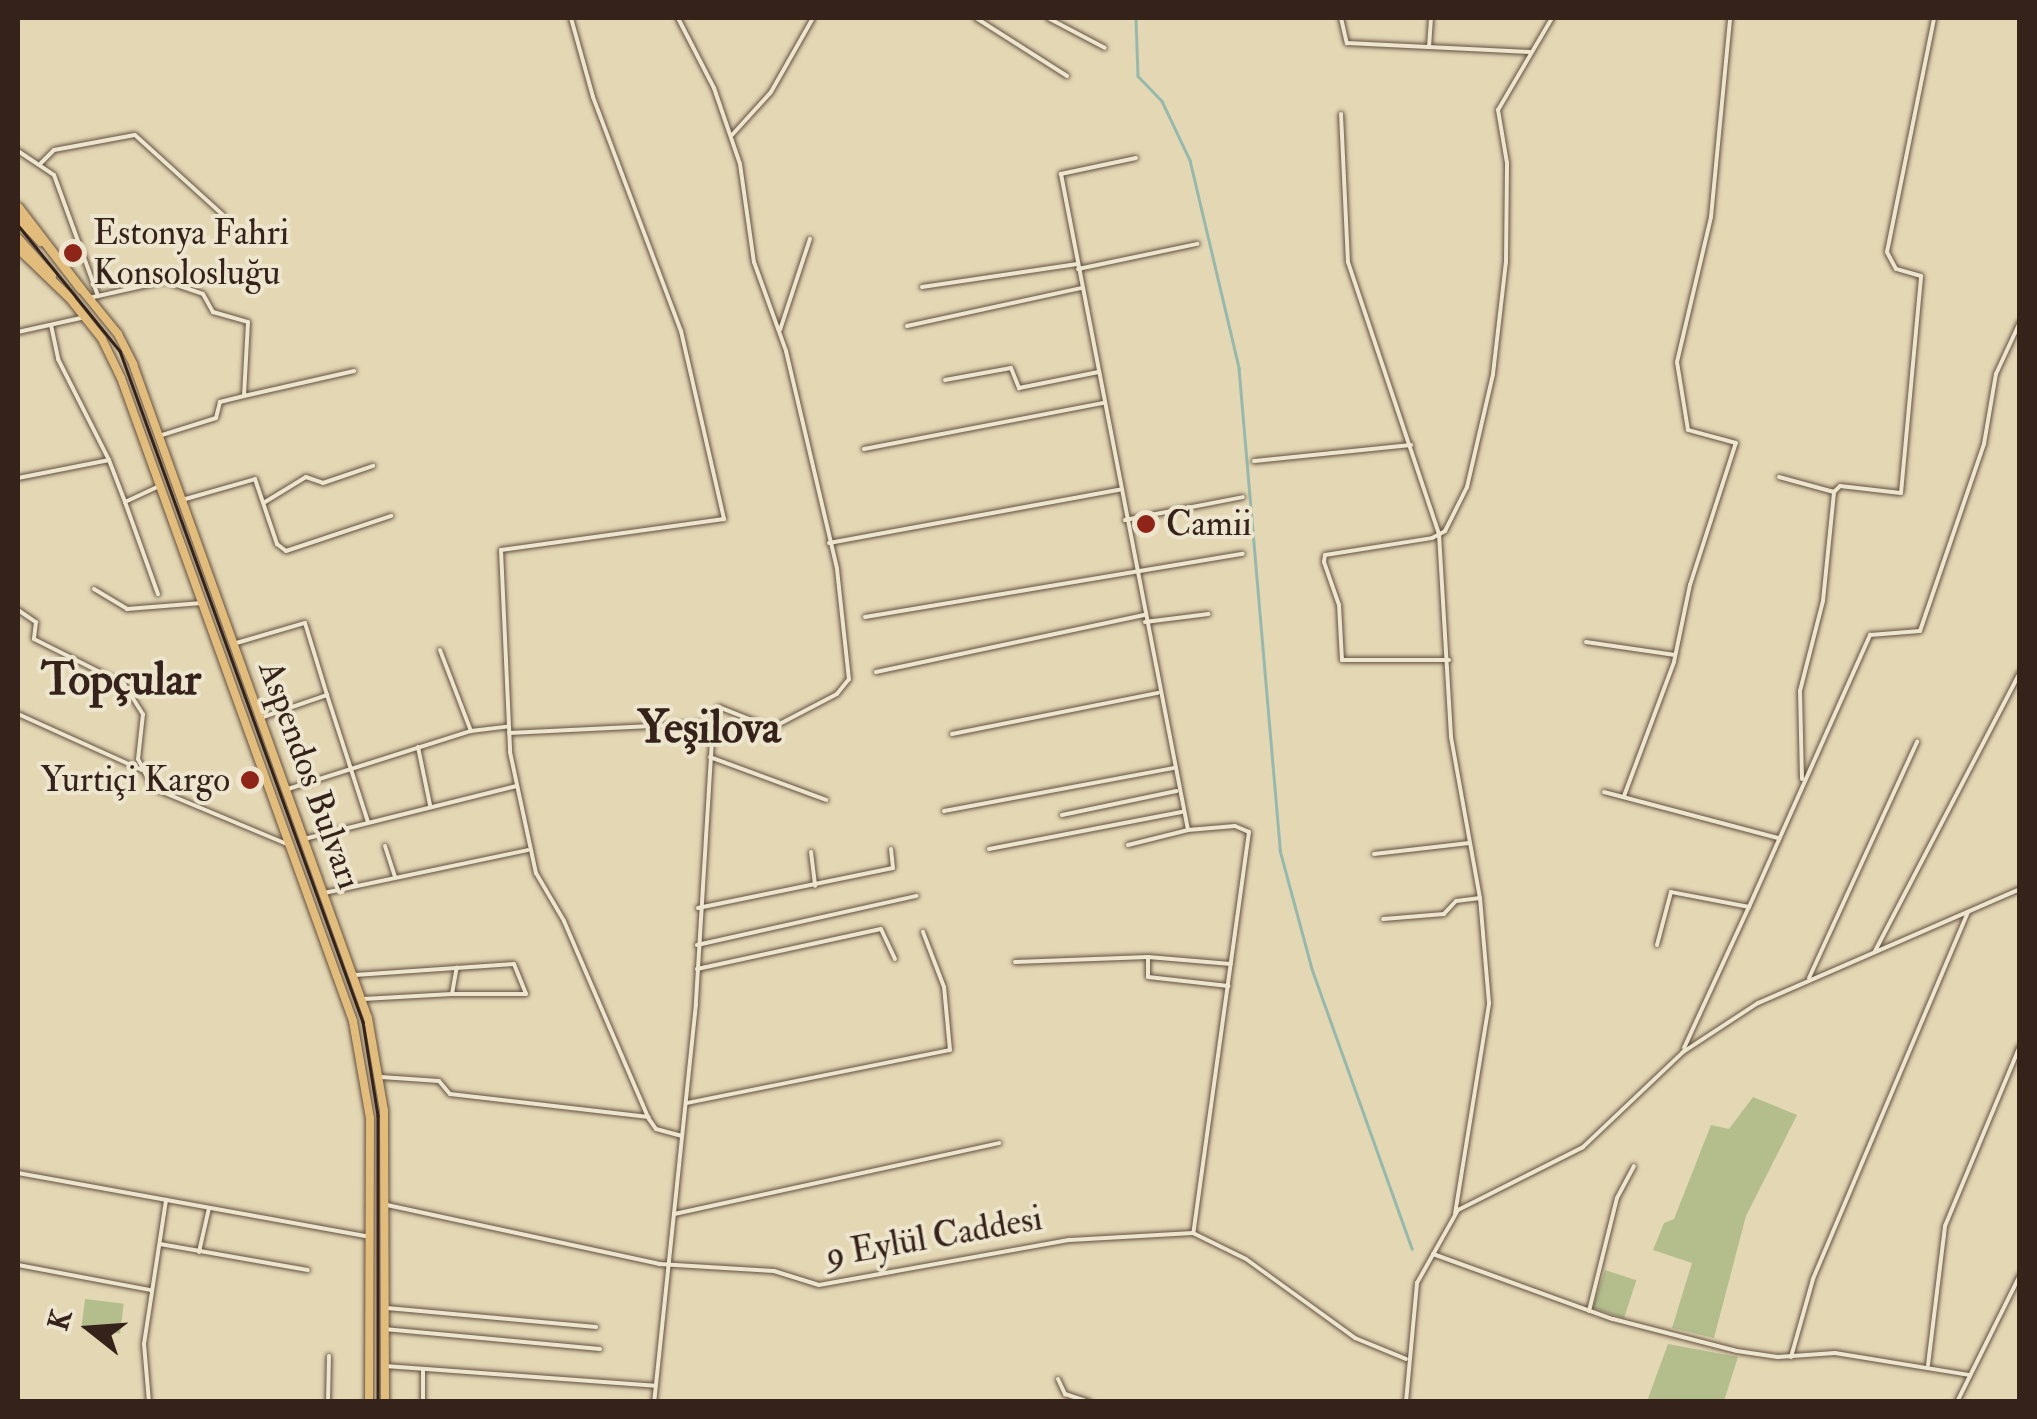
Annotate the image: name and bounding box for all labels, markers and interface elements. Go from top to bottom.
place label: Estonya Fahri Konsolosluğu [93,212,289,294]
marker: Estonya Fahri Konsolosluğu [62,242,84,264]
place label: Camii [1166,503,1252,545]
marker: Camii [1135,513,1157,535]
district label: Topçular [41,654,201,708]
street label: Aspendos Bulvarı [249,655,371,895]
district label: Yeşilova [637,702,781,756]
place label: Yurtiçi Kargo [41,759,230,801]
marker: Yurtiçi Kargo [239,769,261,791]
street label: 9 Eylül Caddesi [823,1197,1045,1277]
north arrow [40,1279,140,1379]
text: K [41,1306,80,1335]

